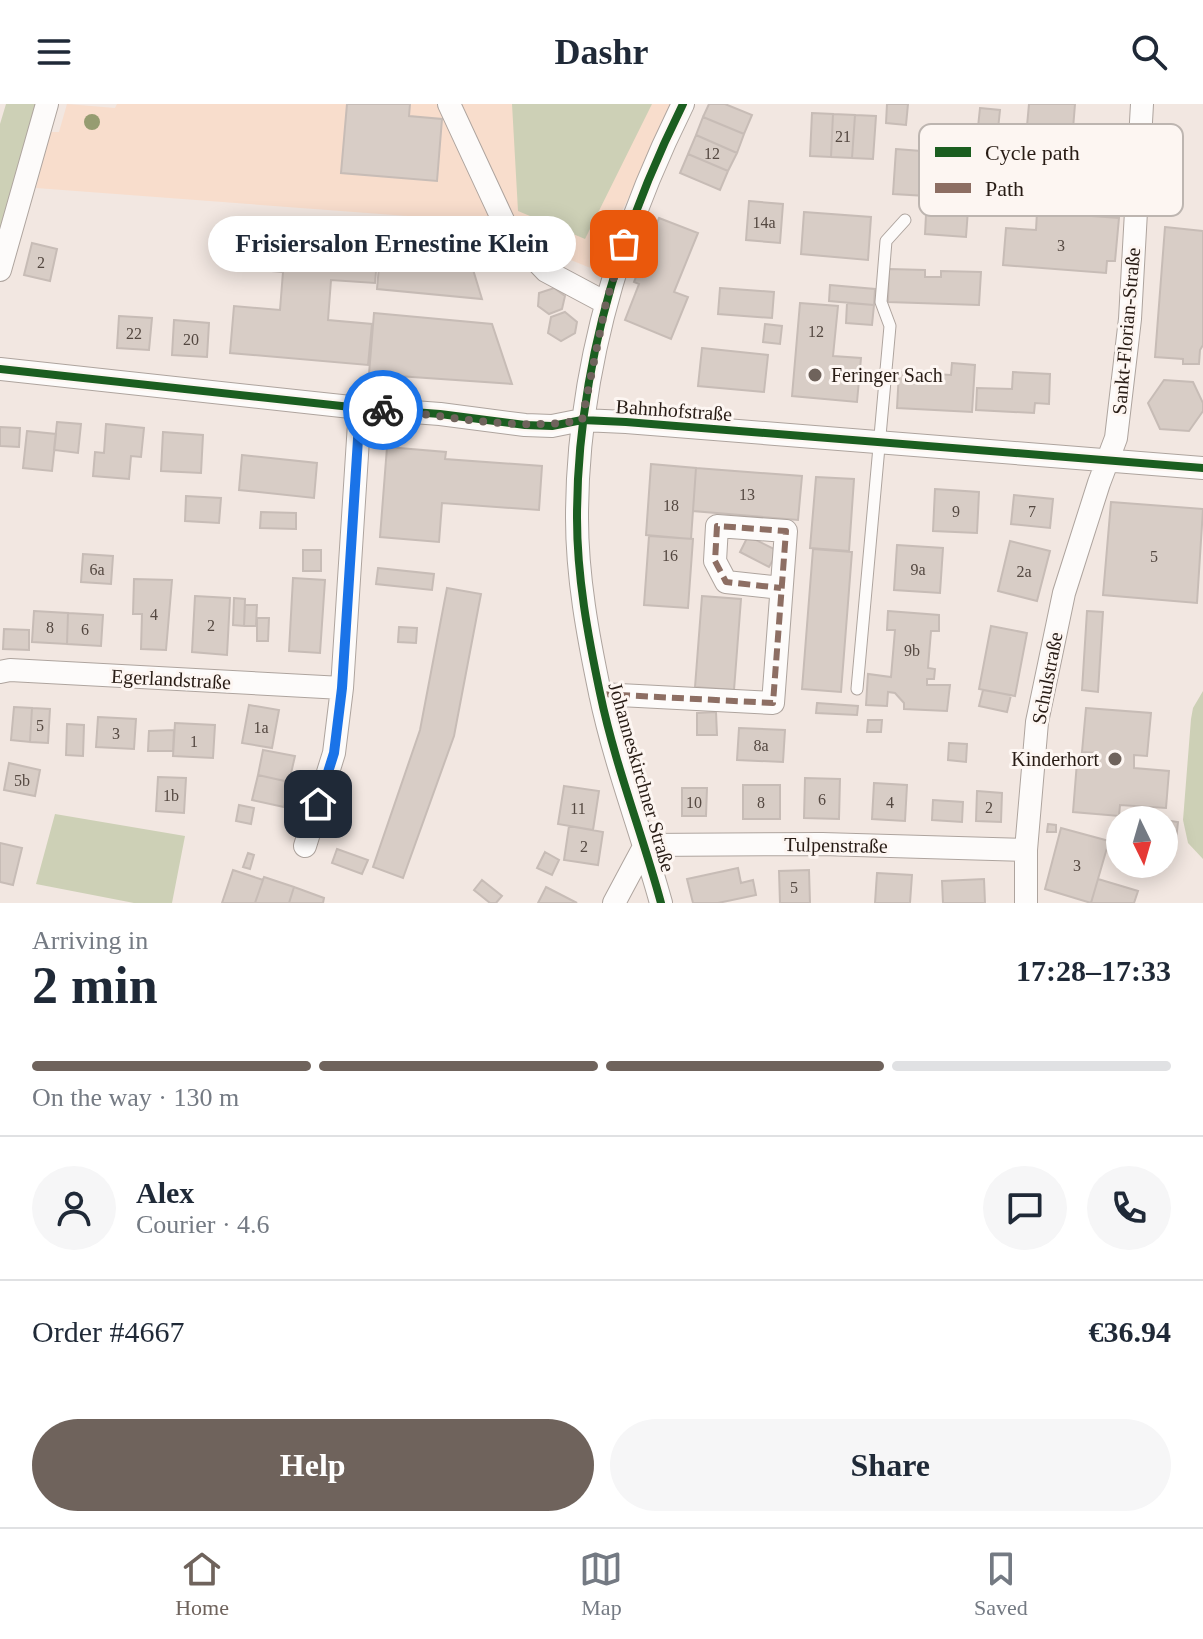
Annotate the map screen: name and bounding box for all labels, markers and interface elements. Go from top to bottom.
icon: menu [32,30,76,74]
icon: search [1127,30,1171,74]
text: Dashr [554,32,649,72]
legend [919,124,1183,216]
house number: 21 [835,128,851,145]
text: Cycle path [985,140,1080,165]
house number: 12 [704,145,720,162]
text: Path [985,176,1024,201]
pin [590,210,658,278]
house number: 14a [752,214,776,231]
callout: Frisiersalon Ernestine Klein [208,216,576,272]
icon: bag [602,222,646,266]
text: Frisiersalon Ernestine Klein [235,229,549,258]
house number: 3 [1057,237,1065,254]
street label: Sankt-Florian-Straße [1108,246,1144,416]
house number: 2 [37,254,45,271]
house number: 12 [808,323,824,340]
house number: 22 [126,325,142,342]
house number: 20 [183,331,199,348]
place label: Feringer Sach [831,364,943,387]
marker: Feringer Sach [806,366,824,384]
courier [343,370,423,450]
icon: bike [361,388,405,432]
street label: Bahnhofstraße [615,395,733,425]
house number: 13 [739,486,755,503]
house number: 18 [663,497,679,514]
house number: 9 [952,503,960,520]
house number: 7 [1028,503,1036,520]
house number: 16 [662,547,678,564]
house number: 5 [1150,548,1158,565]
house number: 6a [89,561,105,578]
house number: 9a [910,561,926,578]
house number: 2a [1016,563,1032,580]
house number: 4 [150,606,158,623]
house number: 2 [207,617,215,634]
house number: 8 [46,619,54,636]
house number: 6 [81,621,89,638]
street label: Schulstraße [1027,630,1067,726]
house number: 9b [904,642,920,659]
street label: Egerlandstraße [110,665,232,694]
street label: Johanneskirchner Straße [604,680,680,874]
house number: 5 [36,717,44,734]
house number: 1a [253,719,269,736]
house number: 3 [112,725,120,742]
house number: 1 [190,733,198,750]
house number: 8a [753,737,769,754]
place label: Kinderhort [1011,748,1099,770]
marker: Kinderhort [1106,750,1124,768]
pin [284,770,352,838]
house number: 5b [14,772,30,789]
icon: home [296,782,340,826]
house number: 1b [163,787,179,804]
house number: 6 [818,791,826,808]
house number: 10 [686,794,702,811]
house number: 8 [757,794,765,811]
house number: 4 [886,794,894,811]
house number: 2 [985,799,993,816]
house number: 11 [570,800,586,817]
north arrow [1106,806,1178,878]
map controls [1106,806,1178,878]
street label: Tulpenstraße [784,833,888,858]
house number: 2 [580,838,588,855]
house number: 3 [1073,857,1081,874]
house number: 5 [790,879,798,896]
text: Arriving in [32,926,148,955]
text: 17:28–17:33 [1016,954,1171,987]
text: 2 min [32,957,158,1014]
text: On the way · 130 m [32,1083,239,1112]
button: person [32,1166,116,1250]
button: chat [983,1166,1067,1250]
button: phone [1087,1166,1171,1250]
text: Alex [136,1176,194,1209]
text: Courier · 4.6 [136,1210,270,1239]
text: Order #4667 [32,1315,184,1348]
text: €36.94 [1089,1315,1171,1348]
button: Help [32,1419,594,1511]
button: Share [610,1419,1171,1511]
tab: Home [175,1547,229,1621]
tab: Map [579,1547,623,1621]
tab: Saved [974,1547,1028,1621]

